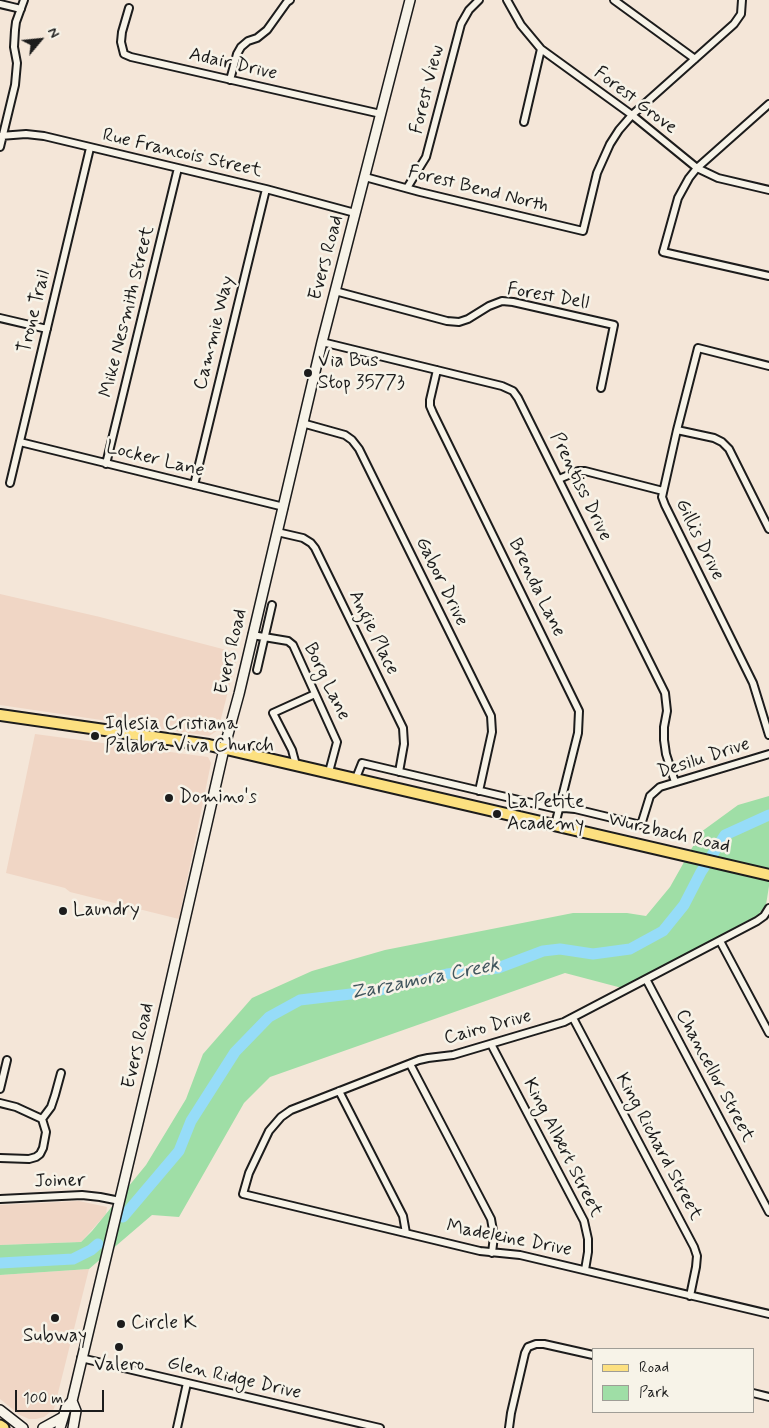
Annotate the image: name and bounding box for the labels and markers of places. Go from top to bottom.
place label: Via Bus Stop 35773 [318,351,405,395]
marker: Via Bus Stop 35773 [302,367,314,379]
place label: Iglesia Cristiana Palabra Viva Church [105,714,274,758]
marker: Iglesia Cristiana Palabra Viva Church [89,730,101,742]
place label: Domino's [179,787,257,809]
marker: Domino's [163,792,175,804]
place label: La Petite Academy [507,792,584,836]
marker: La Petite Academy [491,808,503,820]
place label: Laundry [73,900,140,922]
marker: Laundry [57,905,69,917]
marker: Subway [49,1312,61,1324]
place label: Circle K [131,1313,197,1335]
marker: Circle K [115,1318,127,1330]
place label: Subway [23,1326,87,1348]
marker: Valero [113,1341,125,1353]
place label: Valero [94,1355,144,1377]

